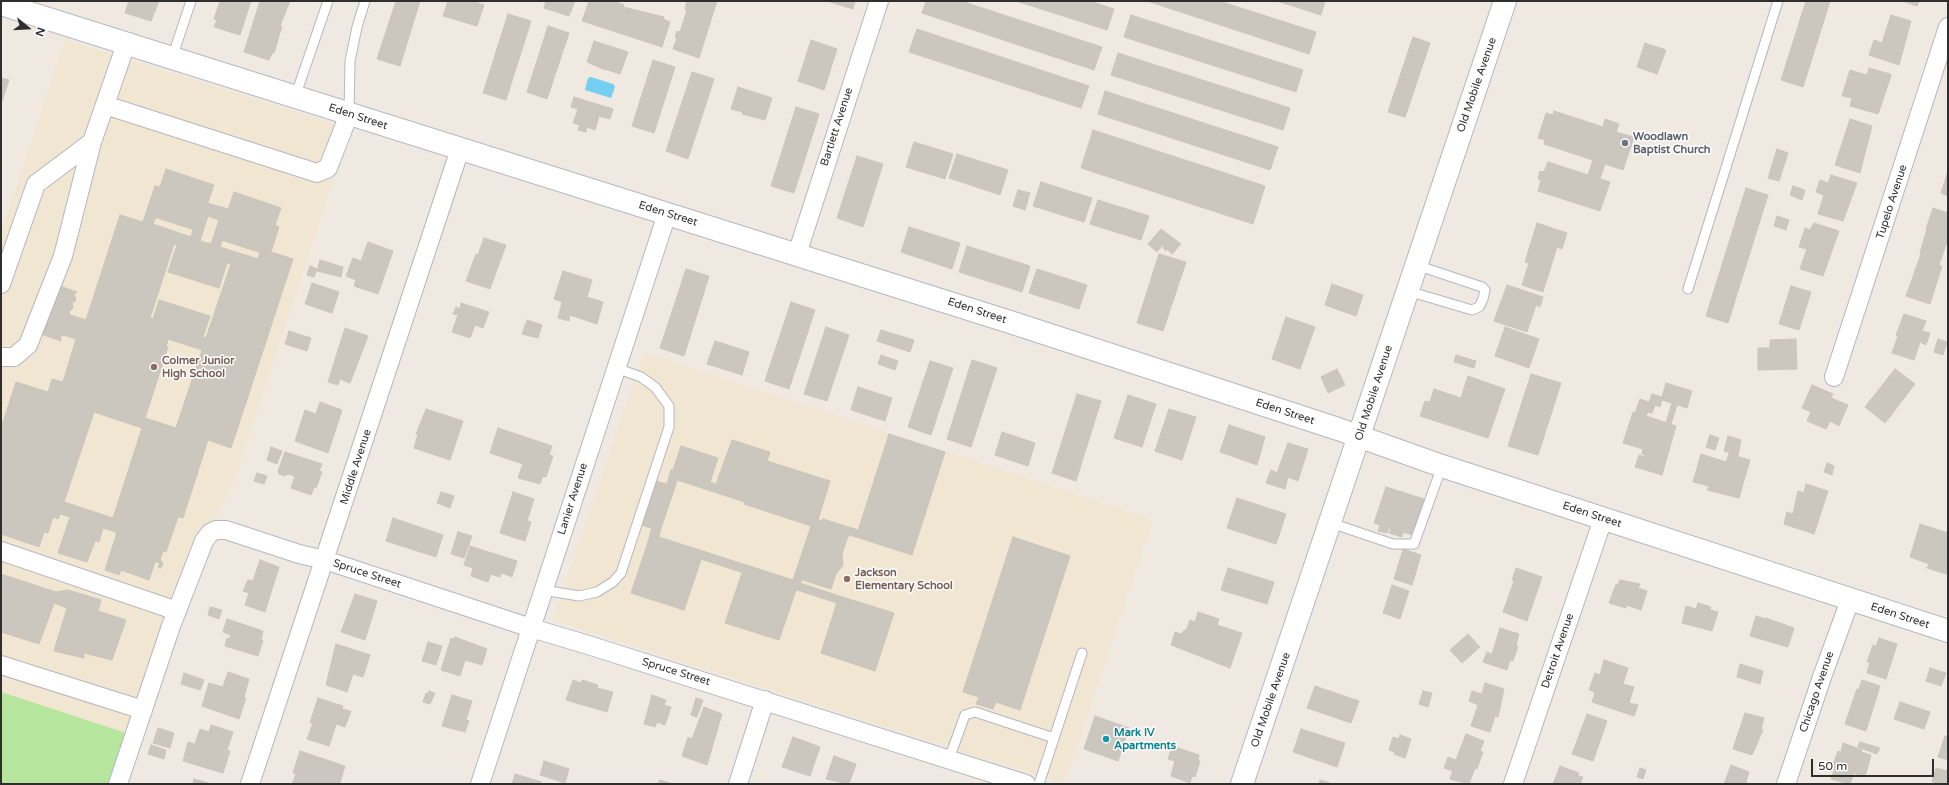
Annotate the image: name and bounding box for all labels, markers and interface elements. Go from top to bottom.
north arrow [8,8,48,48]
text: N [32,26,47,38]
street label: Old Mobile Avenue [1455,36,1499,134]
street label: Bartlett Avenue [818,86,856,168]
street label: Eden Street [327,101,389,133]
place label: Woodlawn Baptist Church [1633,130,1711,156]
marker: Woodlawn Baptist Church [1620,138,1630,148]
street label: Tupelo Avenue [1874,163,1910,241]
street label: Eden Street [637,199,699,229]
street label: Eden Street [946,295,1008,327]
street label: Old Mobile Avenue [1352,344,1396,442]
place label: Colmer Junior High School [162,354,234,380]
marker: Colmer Junior High School [149,362,159,372]
street label: Eden Street [1254,396,1316,428]
street label: Middle Avenue [338,428,374,506]
street label: Lanier Avenue [555,461,591,537]
street label: Eden Street [1561,499,1623,531]
street label: Spruce Street [331,557,403,591]
place label: Jackson Elementary School [855,566,953,592]
marker: Jackson Elementary School [842,574,852,584]
street label: Eden Street [1869,600,1931,632]
street label: Detroit Avenue [1539,612,1577,690]
street label: Chicago Avenue [1797,650,1837,734]
street label: Old Mobile Avenue [1249,651,1293,749]
street label: Spruce Street [640,655,712,689]
place label: Mark IV Apartments [1114,726,1176,752]
marker: Mark IV Apartments [1101,734,1111,744]
scale bar [1813,751,1936,777]
text: 50 m [1818,759,1847,773]

